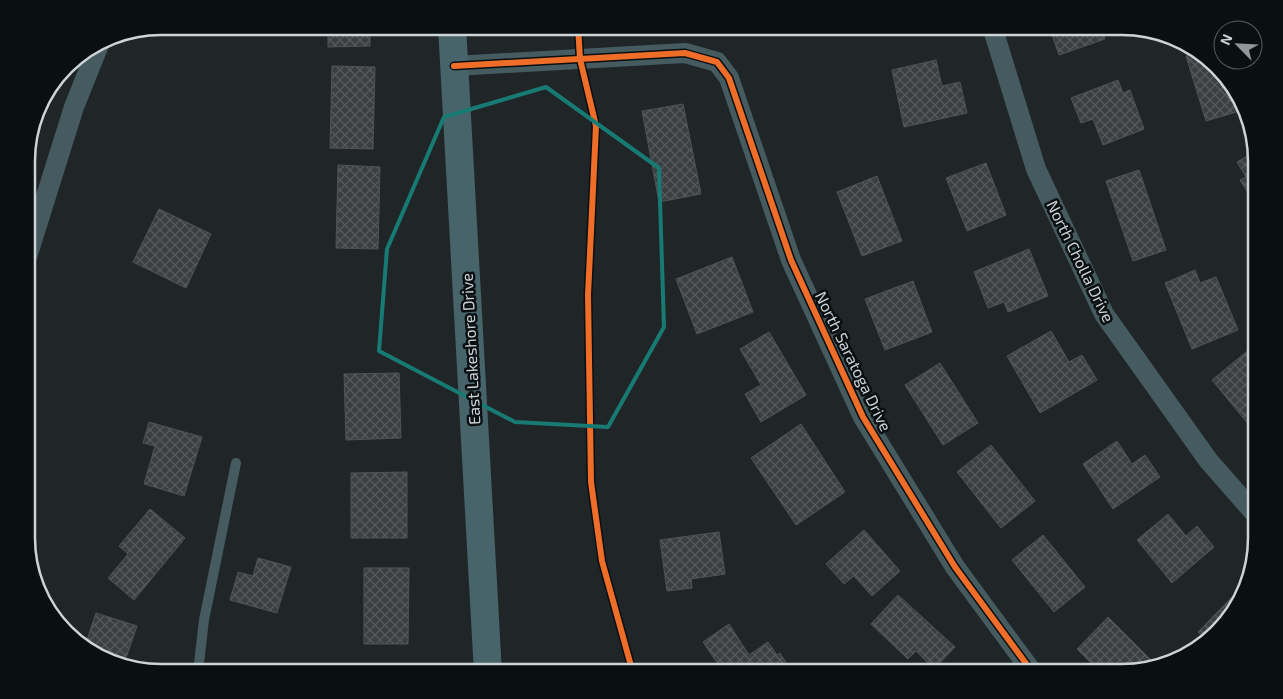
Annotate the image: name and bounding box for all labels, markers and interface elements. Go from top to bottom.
north arrow [1213,20,1263,70]
text: N [1216,31,1235,48]
street label: North Cholla Drive [1043,197,1119,325]
street label: East Lakeshore Drive [457,273,483,425]
street label: North Saratoga Drive [812,288,896,434]

